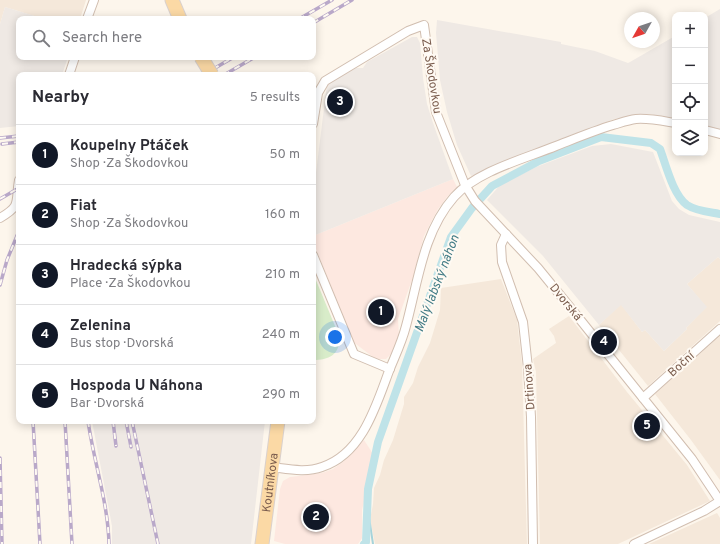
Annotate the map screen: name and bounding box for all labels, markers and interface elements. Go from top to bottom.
north arrow [624,12,660,48]
map controls [672,12,708,156]
button: + [672,12,708,48]
search box [16,16,316,60]
icon: search [30,27,52,49]
text: Search here [62,29,142,48]
street label: Za Škodovkou [417,37,445,115]
button: − [672,48,708,84]
button: locate [672,84,708,120]
text: Nearby [32,87,89,109]
pin: 3 [327,87,353,117]
text: 5 results [250,90,300,106]
button: layers [672,120,708,156]
text: Koupelny Ptáček [70,137,189,156]
text: 1 [42,147,48,163]
text: 50 m [270,147,300,163]
text: Shop · Za Škodovkou [70,156,188,172]
text: Fiat [70,197,97,216]
text: 2 [41,207,49,223]
text: 160 m [265,207,300,223]
text: Shop · Za Škodovkou [70,216,188,232]
water label: Malý labský náhon [412,233,464,335]
text: Hradecká sýpka [70,257,182,276]
text: 3 [41,267,49,283]
text: 210 m [265,267,300,283]
text: Place · Za Škodovkou [70,276,191,292]
street label: Dvorská [545,281,585,325]
pin: 1 [368,297,394,327]
text: Zelenina [70,317,131,336]
text: 4 [41,327,49,343]
text: 240 m [262,327,300,343]
your location [325,327,345,347]
pin: 4 [591,327,617,357]
text: Bus stop · Dvorská [70,336,174,352]
street label: Boční [665,348,699,381]
street label: Drtinova [520,363,540,411]
text: Hospoda U Náhona [70,377,203,396]
text: 5 [41,387,49,403]
text: 290 m [262,387,300,403]
text: Bar · Dvorská [70,396,144,412]
pin: 5 [634,411,660,441]
street label: Koutníkova [259,452,283,513]
pin: 2 [303,502,329,532]

